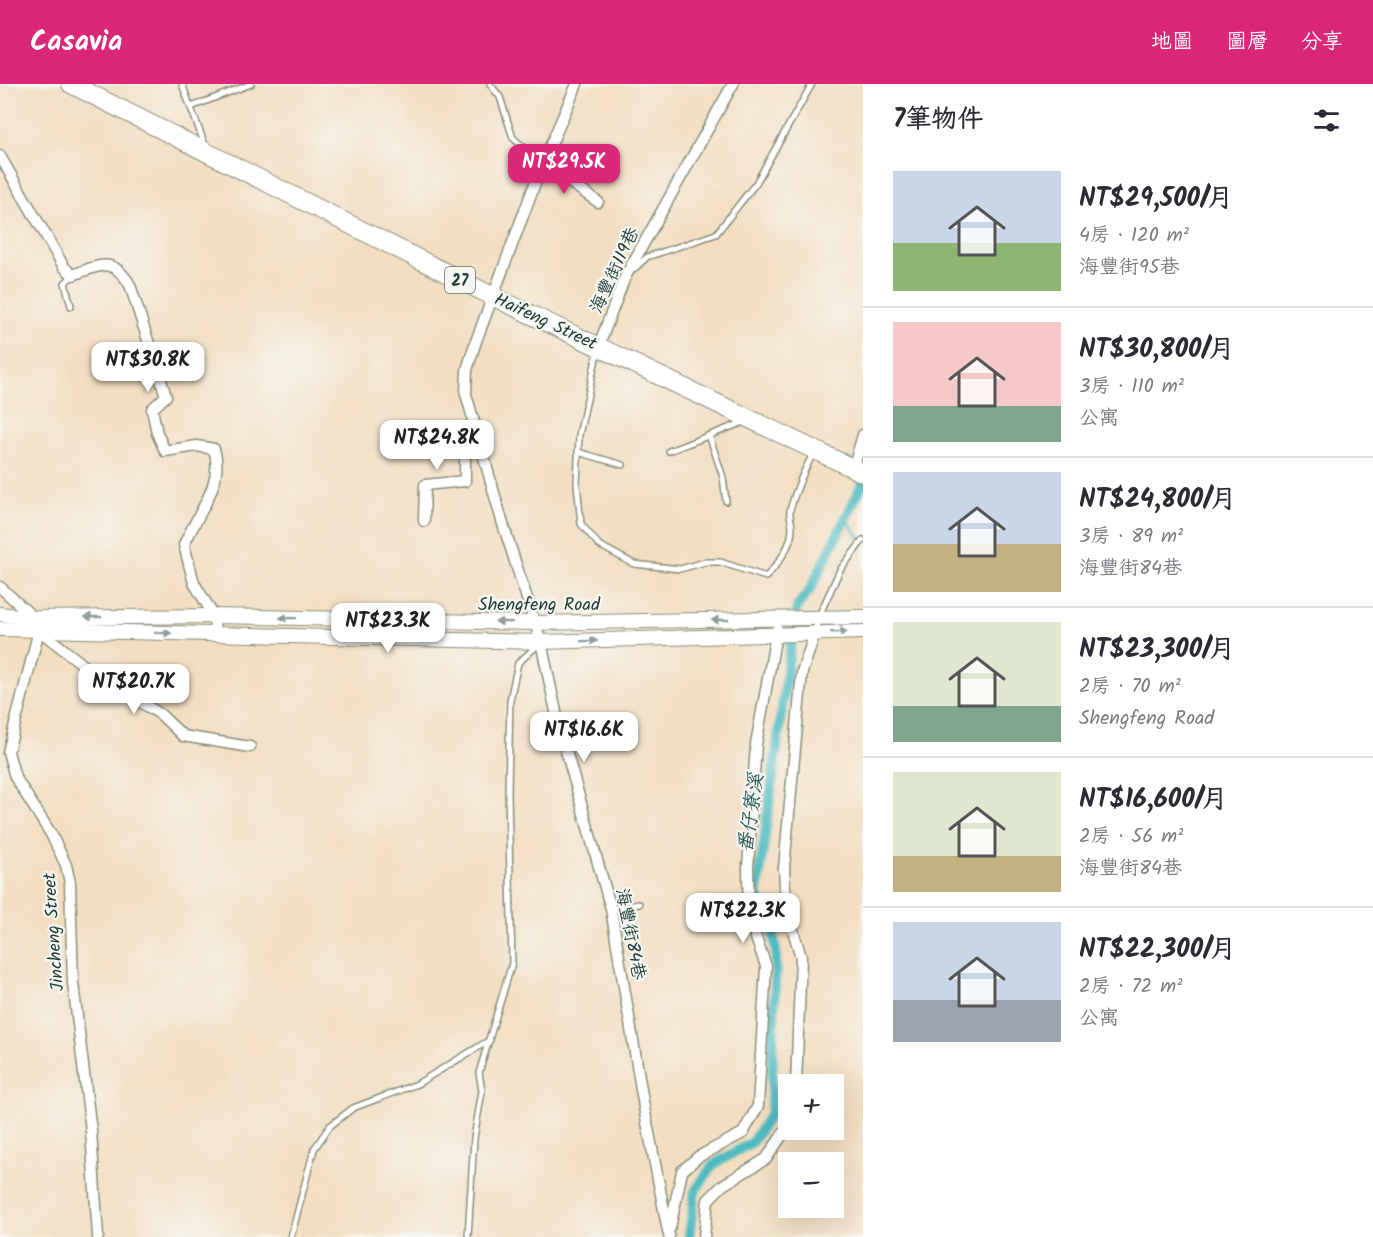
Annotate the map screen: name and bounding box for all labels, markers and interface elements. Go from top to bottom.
text: Casavia [30,20,122,65]
text: 地圖 [1151,26,1193,59]
text: 圖層 [1226,26,1268,59]
text: 分享 [1301,26,1343,59]
text: 7筆物件 [893,99,983,141]
icon: filters [1310,104,1343,137]
pin: NT$29.5K [502,144,626,195]
text: NT$29.5K [522,147,606,179]
text: NT$29,500/月 [1079,178,1233,220]
icon: home [941,195,1013,267]
text: 4房 · 120 m² [1079,220,1189,252]
street label: 海豐街119巷 [583,223,648,318]
text: 海豐街95巷 [1079,252,1180,284]
road number: 27 [445,267,475,293]
street label: Haifeng Street [489,286,603,359]
text: NT$30,800/月 [1079,329,1235,371]
pin: NT$30.8K [86,342,210,393]
text: NT$30.8K [105,345,191,377]
icon: home [941,346,1013,418]
text: 3房 · 110 m² [1079,371,1184,403]
text: 公寓 [1079,403,1119,435]
pin: NT$24.8K [375,420,499,471]
text: NT$24.8K [394,423,480,455]
text: NT$24,800/月 [1079,479,1236,521]
icon: home [941,496,1013,568]
text: 3房 · 89 m² [1079,521,1183,553]
text: 海豐街84巷 [1079,553,1182,585]
street label: Shengfeng Road [478,591,601,620]
pin: NT$23.3K [326,603,450,654]
text: NT$23.3K [345,606,431,638]
one-way arrow [84,612,103,622]
one-way arrow [279,613,298,622]
one-way arrow [711,615,730,625]
one-way arrow [495,617,514,627]
one-way arrow [829,628,848,637]
one-way arrow [154,629,173,638]
text: NT$23,300/月 [1079,629,1235,671]
one-way arrow [580,636,599,645]
icon: home [941,646,1013,718]
pin: NT$20.7K [72,664,196,715]
text: NT$20.7K [92,667,176,699]
text: 2房 · 70 m² [1079,671,1181,703]
text: Shengfeng Road [1079,703,1214,735]
pin: NT$16.6K [522,712,646,763]
text: NT$16.6K [544,715,624,747]
water label: 番仔寮溪 [731,770,774,855]
text: NT$16,600/月 [1079,779,1228,821]
icon: home [941,796,1013,868]
text: 2房 · 56 m² [1079,821,1183,853]
text: 海豐街84巷 [1079,853,1182,885]
street label: Jincheng Street [36,870,73,992]
street label: 海豐街84巷 [606,886,653,983]
pin: NT$22.3K [681,893,805,944]
text: NT$22.3K [700,896,786,928]
text: NT$22,300/月 [1079,929,1236,971]
icon: home [941,946,1013,1018]
text: 2房 · 72 m² [1079,971,1182,1003]
text: 公寓 [1079,1003,1119,1035]
map controls [778,1074,844,1218]
button: + [778,1074,844,1140]
button: − [778,1152,844,1218]

